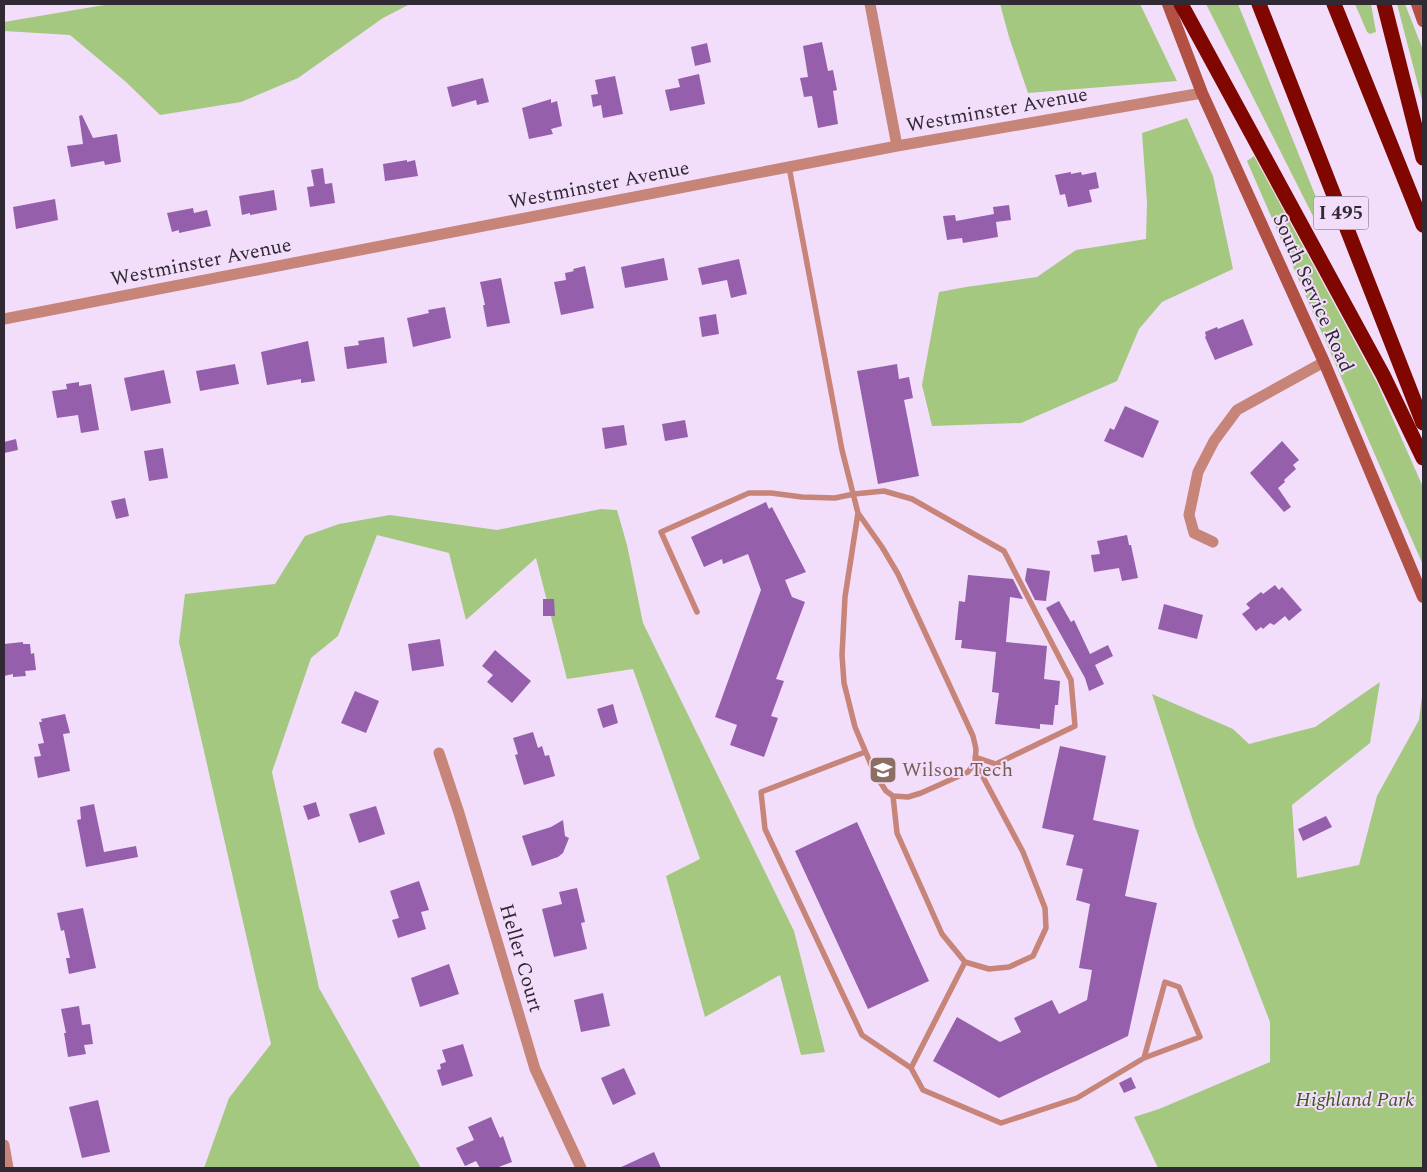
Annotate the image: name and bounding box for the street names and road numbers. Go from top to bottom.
street label: Westminster Avenue [904,79,1090,141]
street label: Westminster Avenue [506,153,692,217]
road number: I 495 [1314,197,1368,230]
street label: South Service Road [1265,209,1361,377]
street label: Westminster Avenue [108,230,294,294]
street label: Heller Court [491,900,551,1016]

